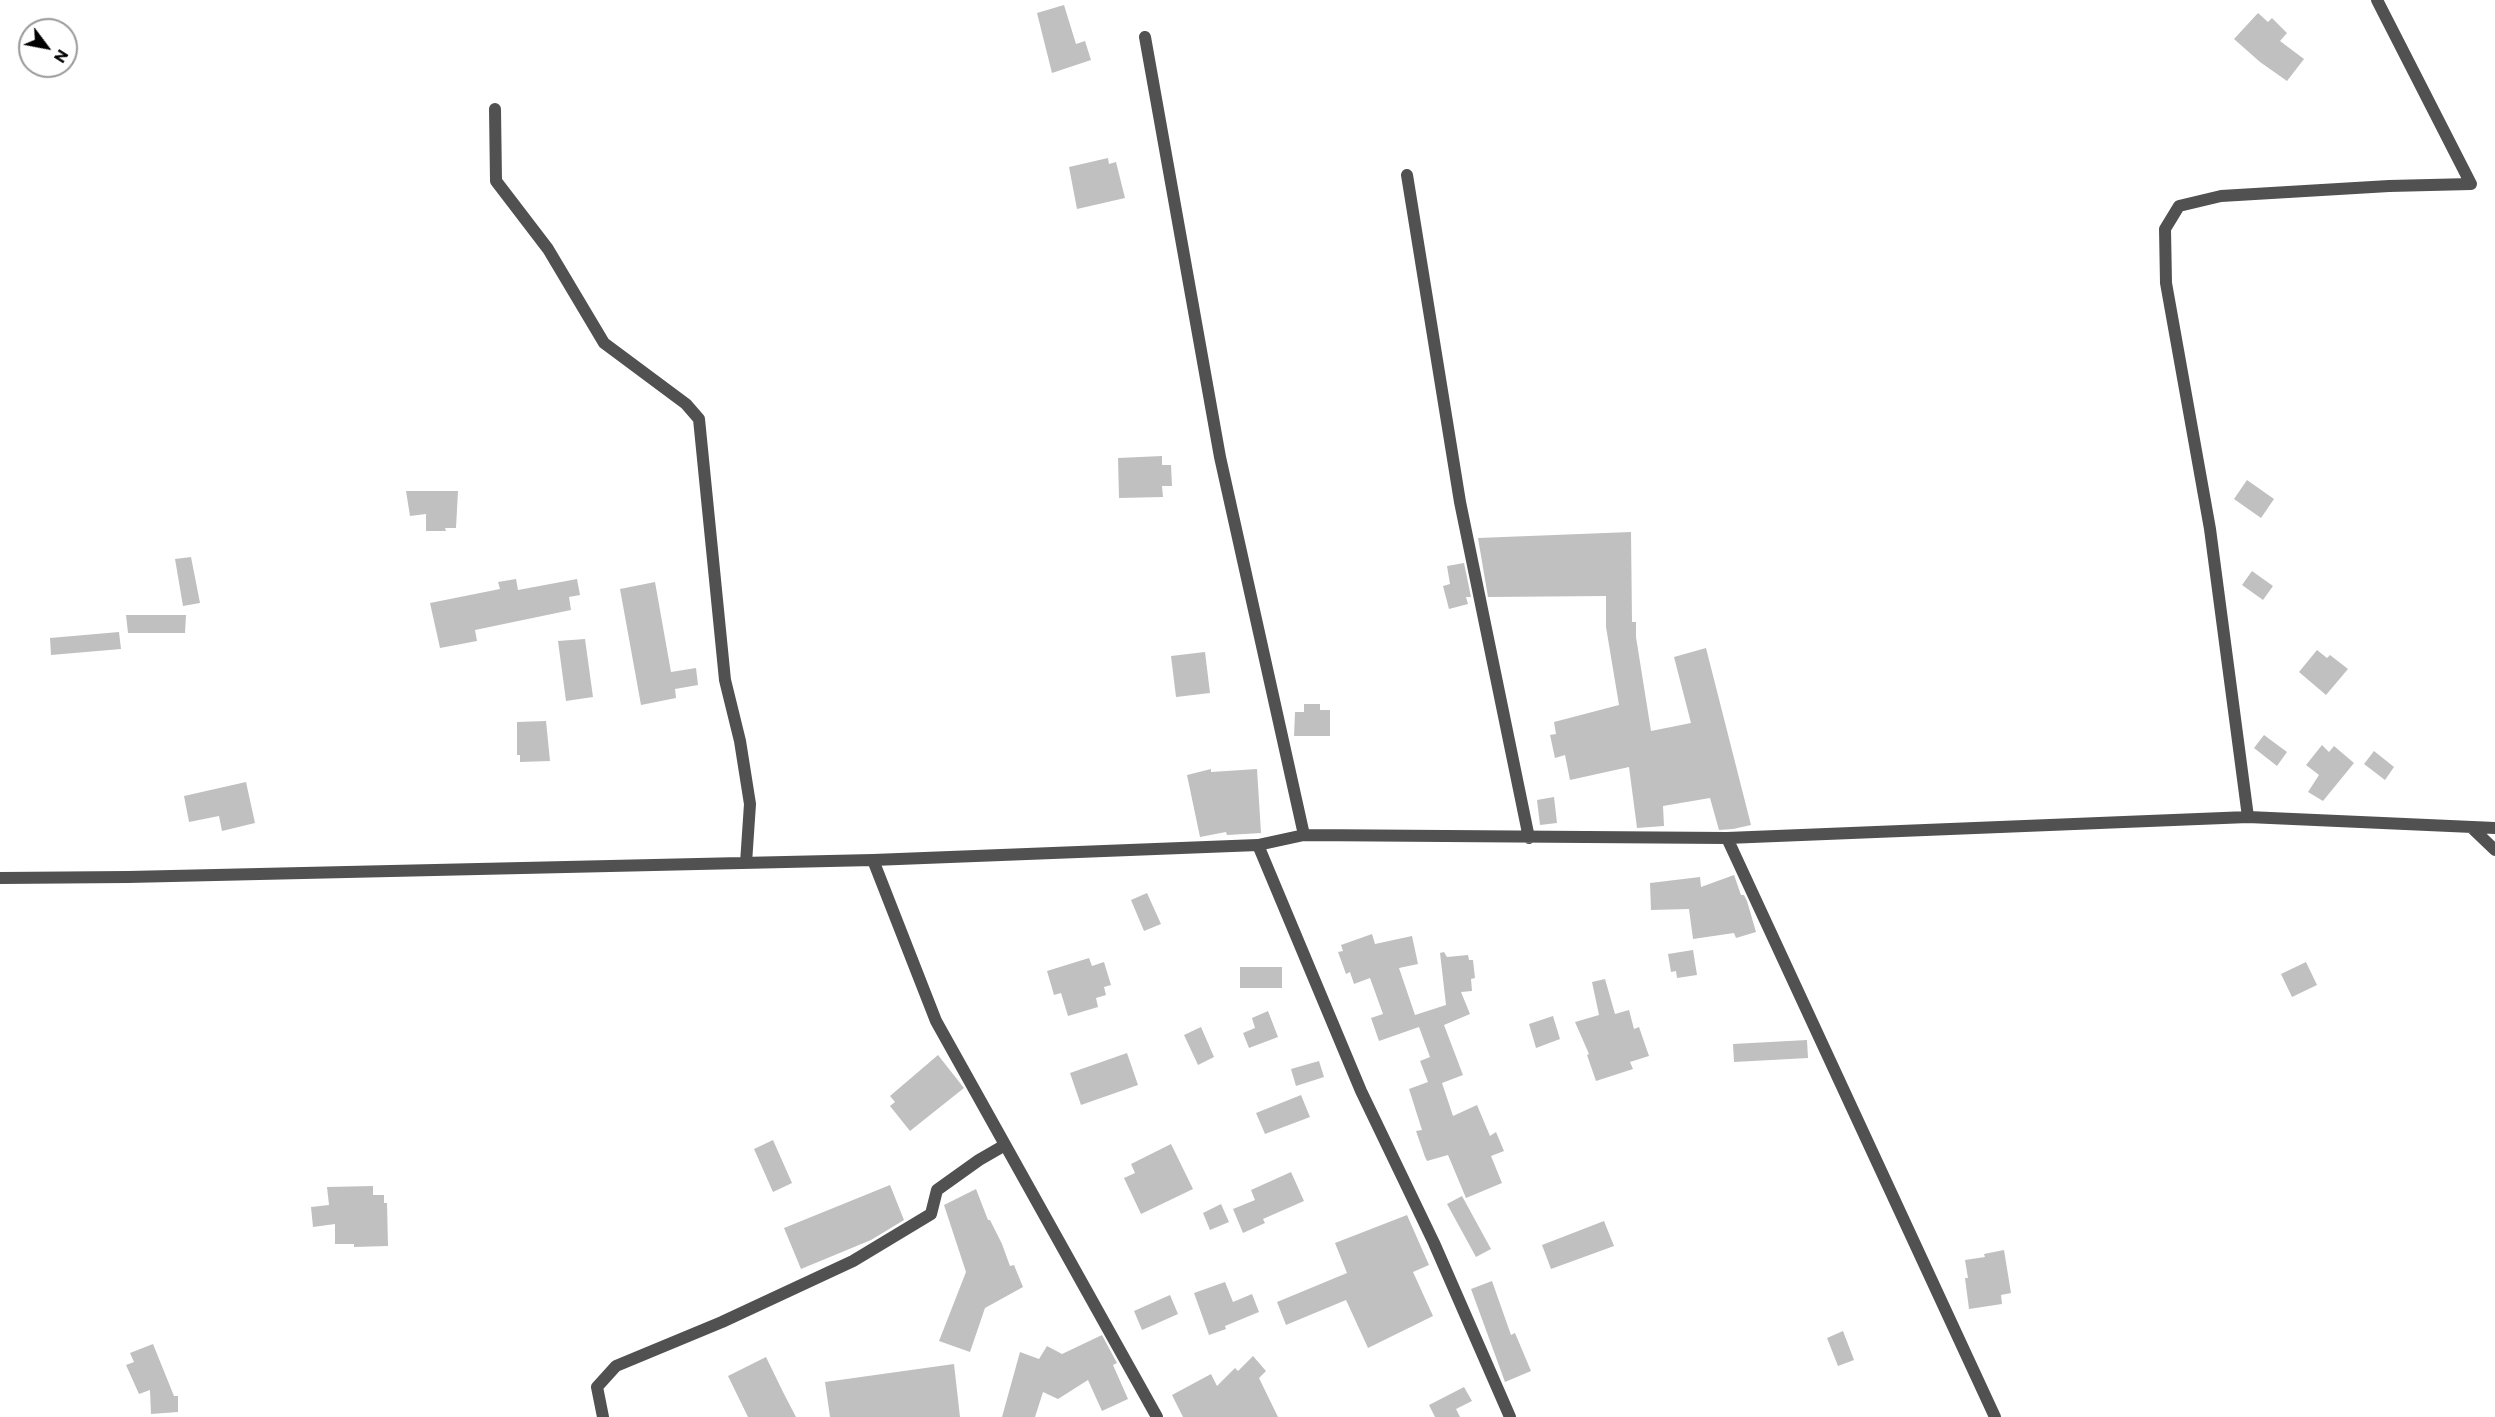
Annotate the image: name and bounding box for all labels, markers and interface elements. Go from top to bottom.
north arrow [18,18,78,78]
text: N [51,47,73,67]

